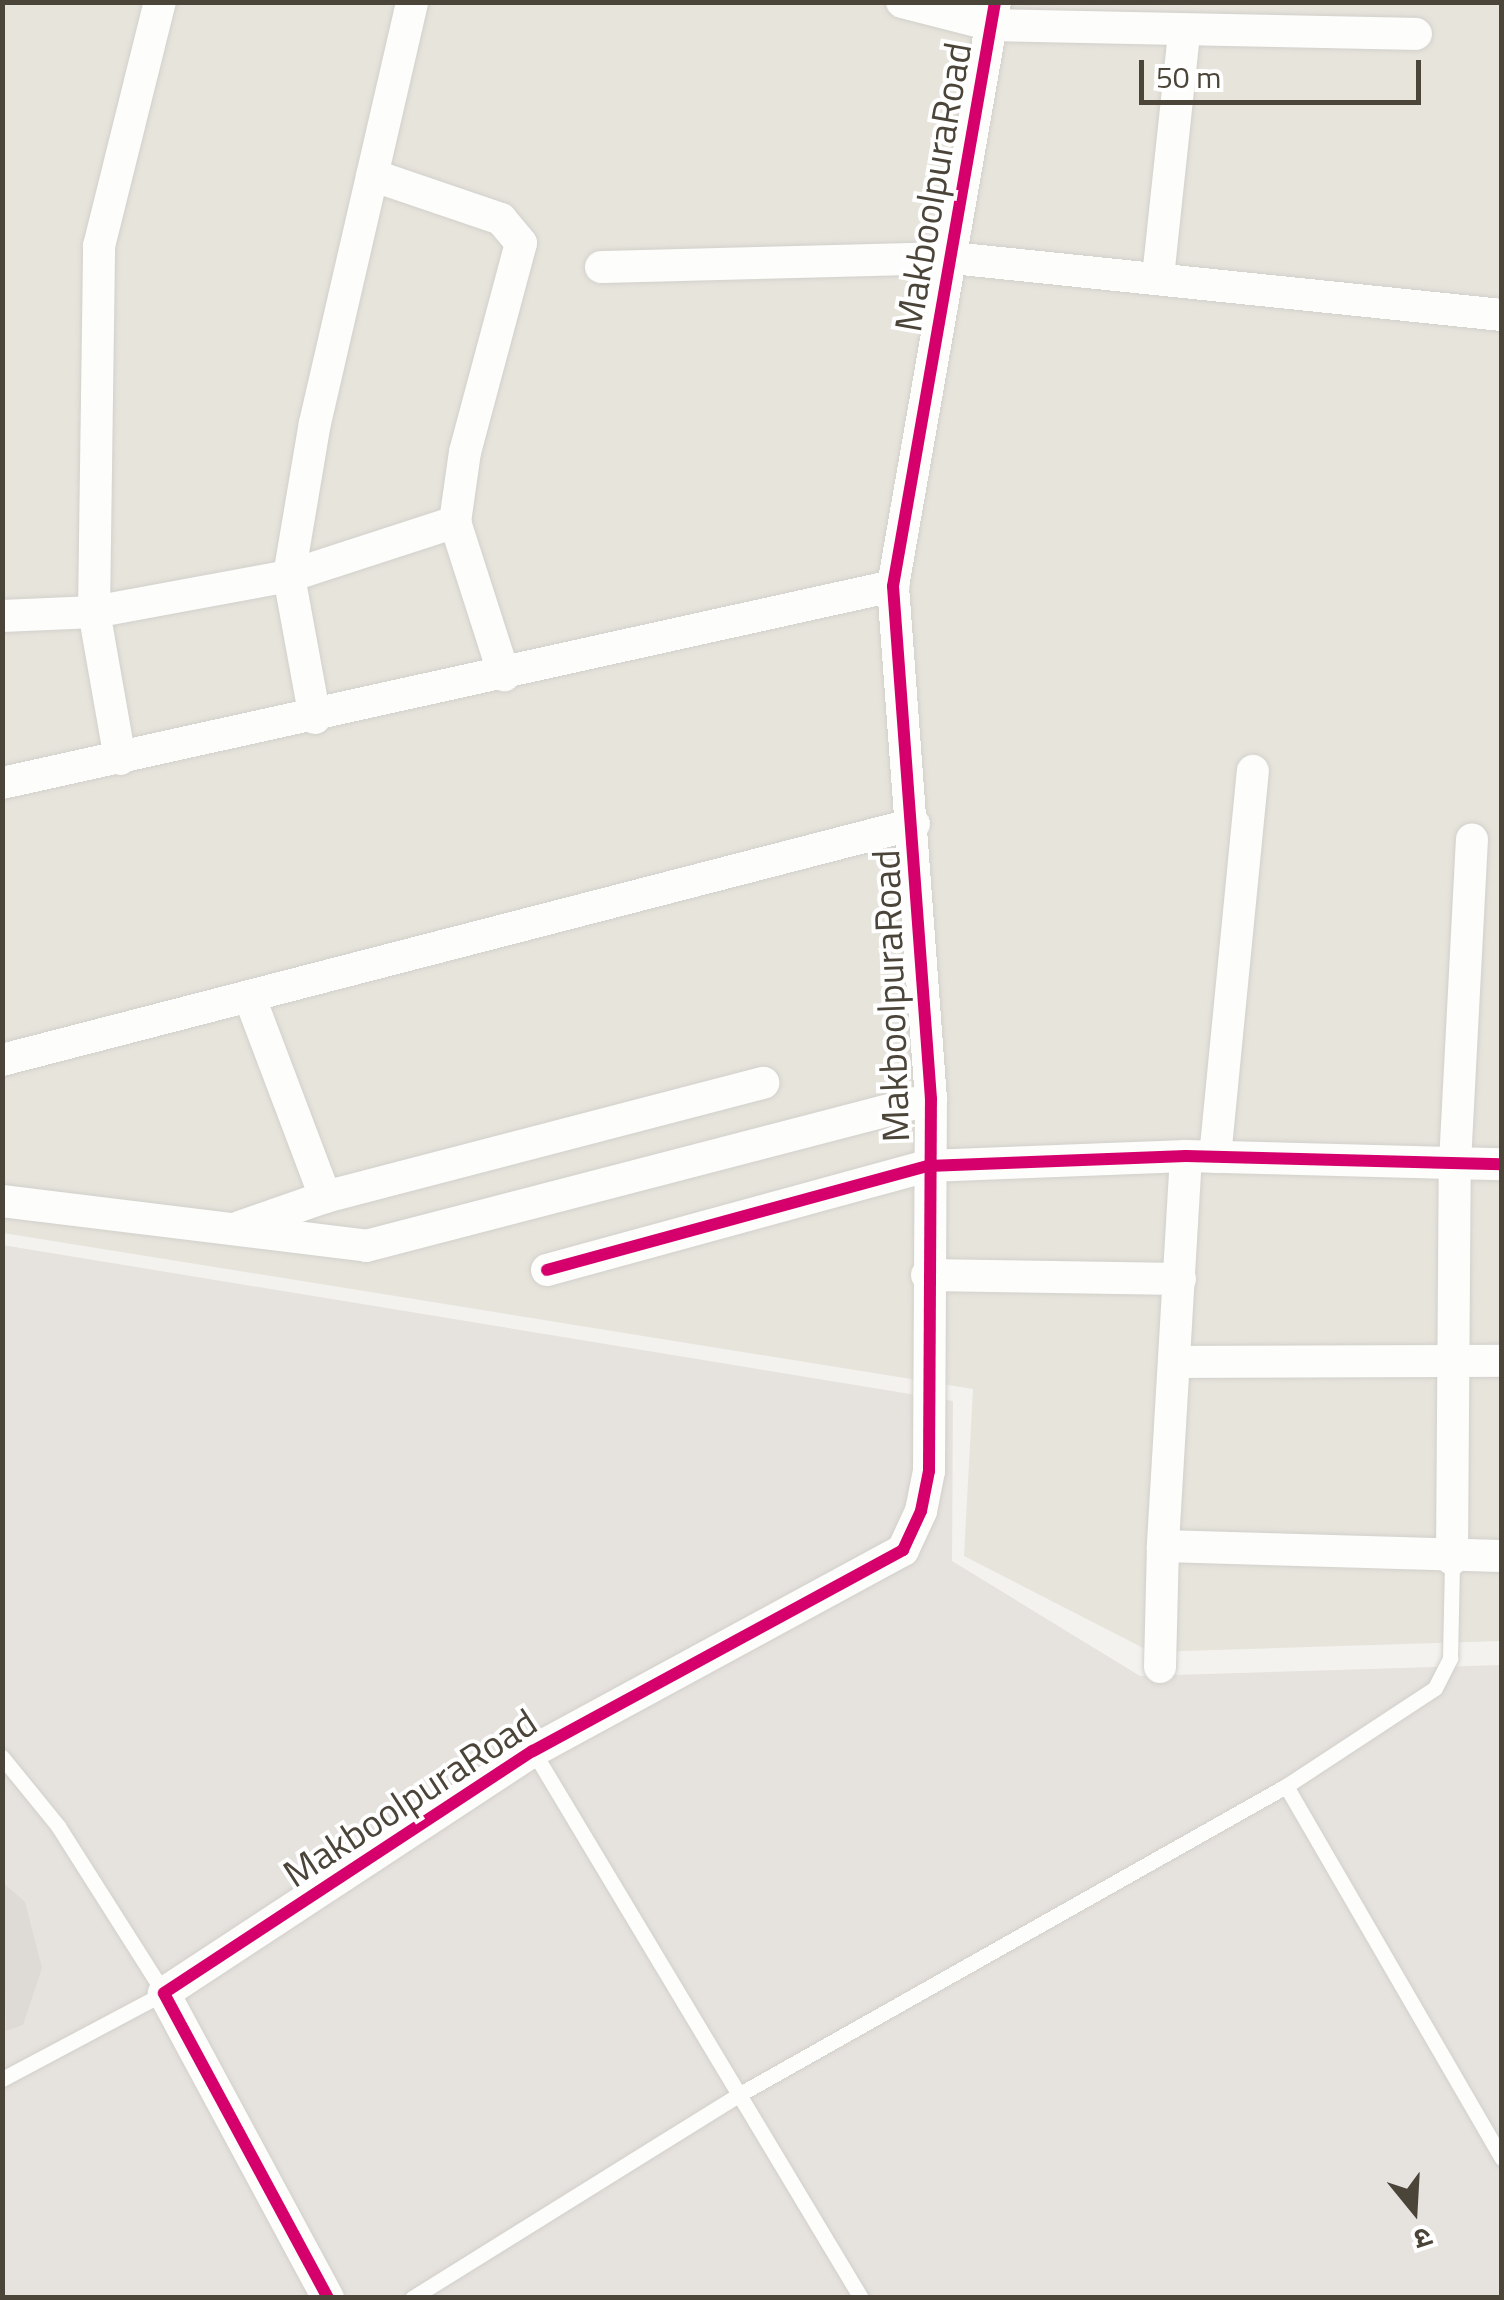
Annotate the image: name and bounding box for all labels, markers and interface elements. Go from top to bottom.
street label: MakboolpuraRoad [885,39,981,335]
scale bar [1144,40,1426,102]
text: 50 m [1156,54,1221,100]
street label: MakboolpuraRoad [863,849,919,1143]
street label: MakboolpuraRoad [275,1699,545,1897]
north arrow [1364,2160,1464,2260]
text: उ [1409,2216,1438,2262]

